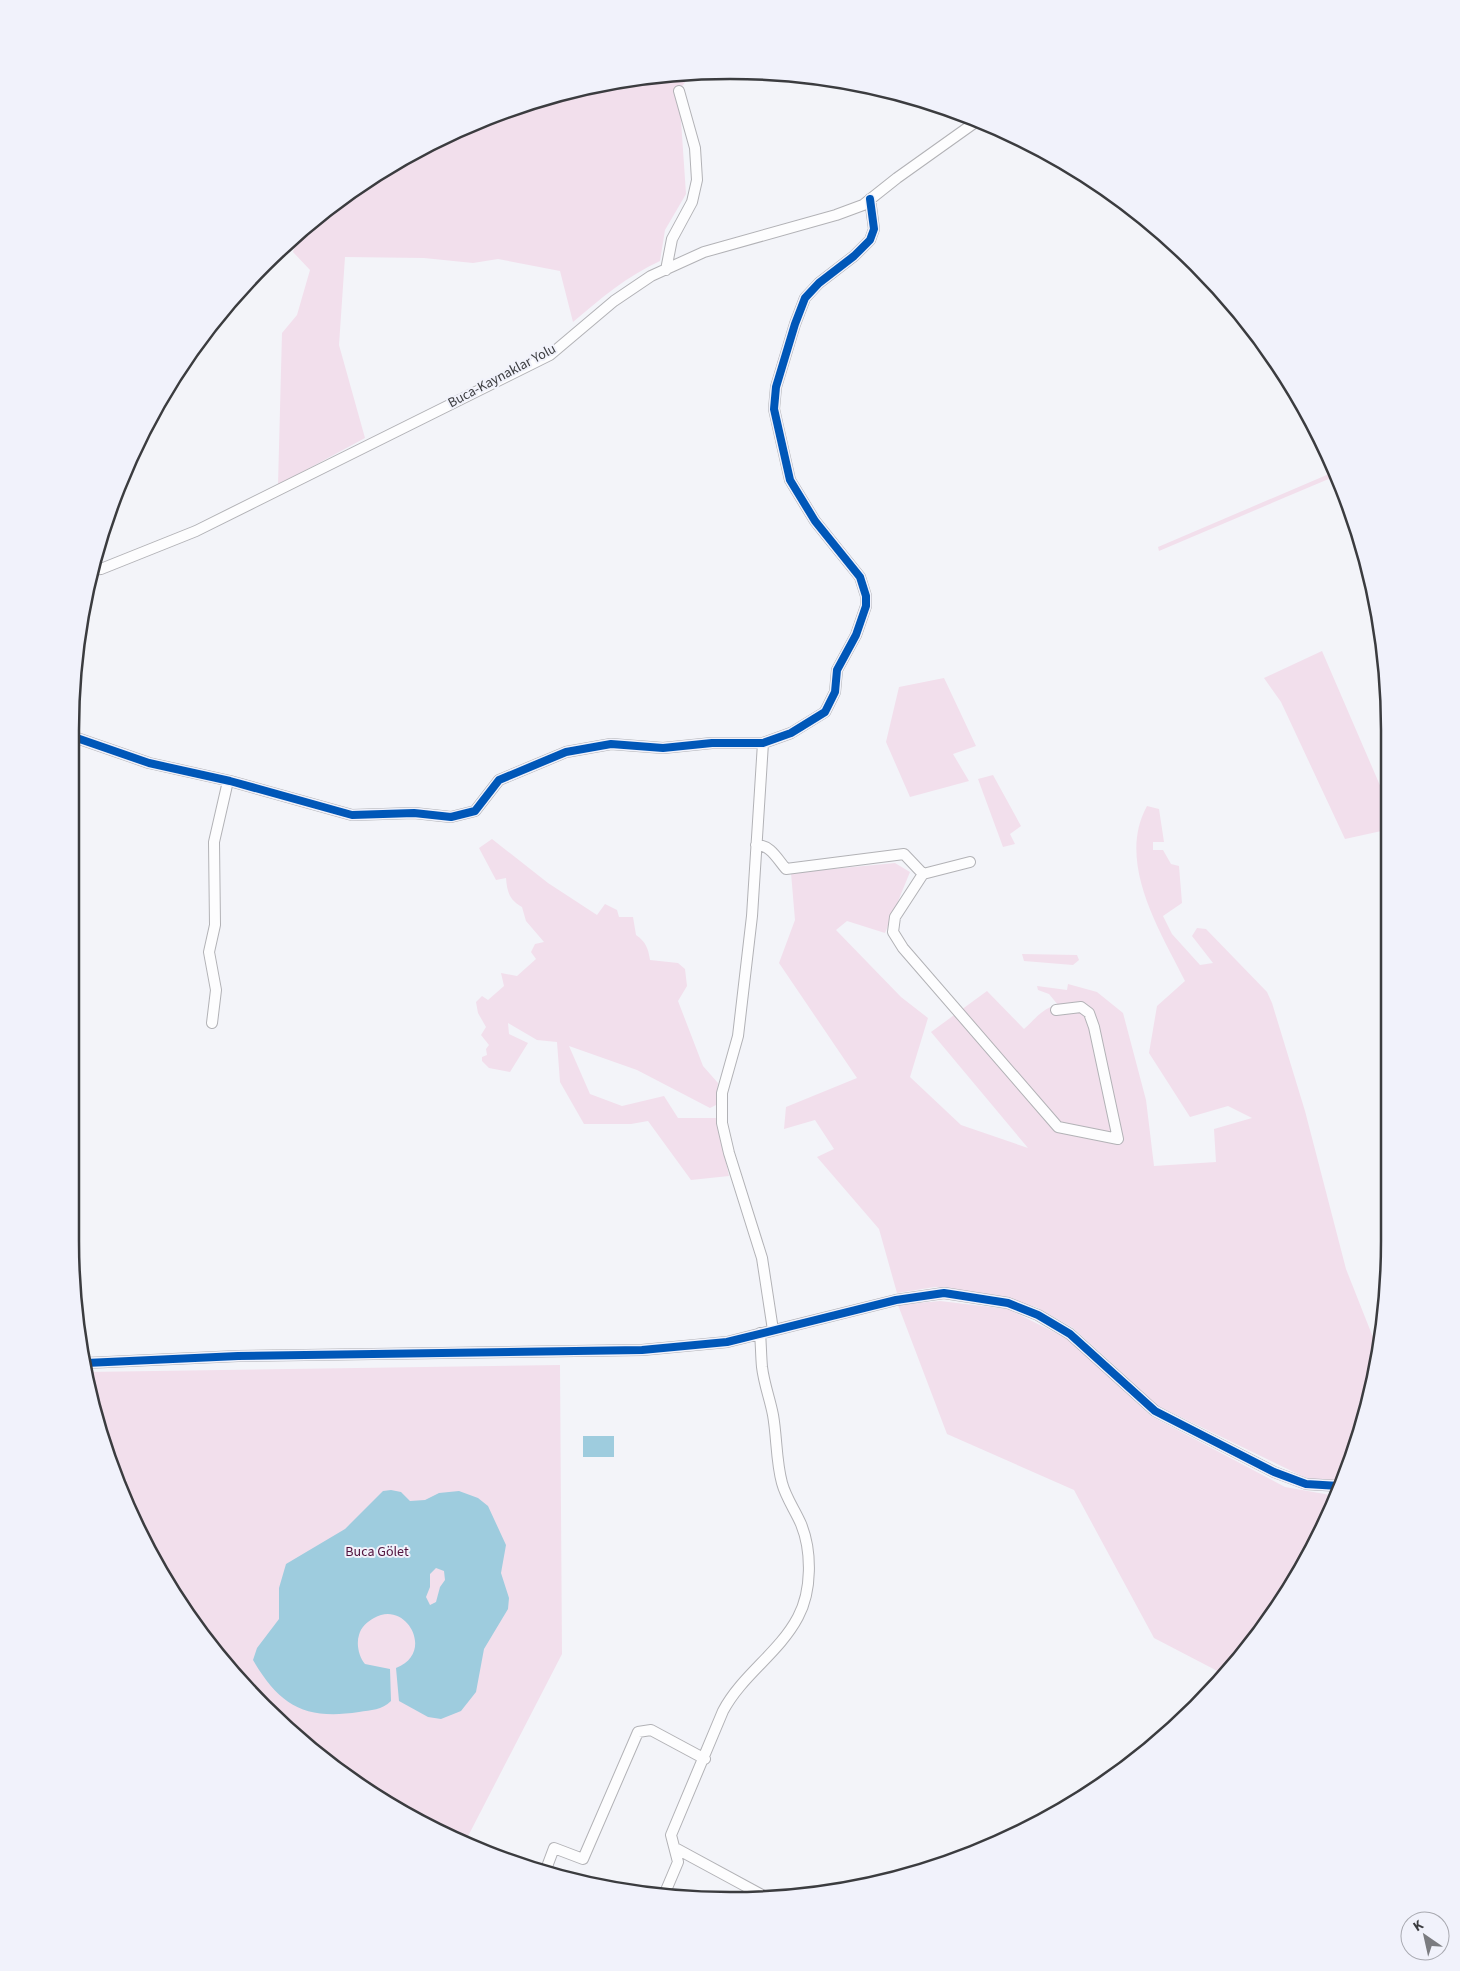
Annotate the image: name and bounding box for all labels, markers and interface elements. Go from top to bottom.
street label: Buca-Kaynaklar Yolu [444,339,560,413]
park label: Buca Gölet [345,1542,409,1562]
north arrow [1400,1911,1450,1961]
text: K [1409,1915,1428,1937]

